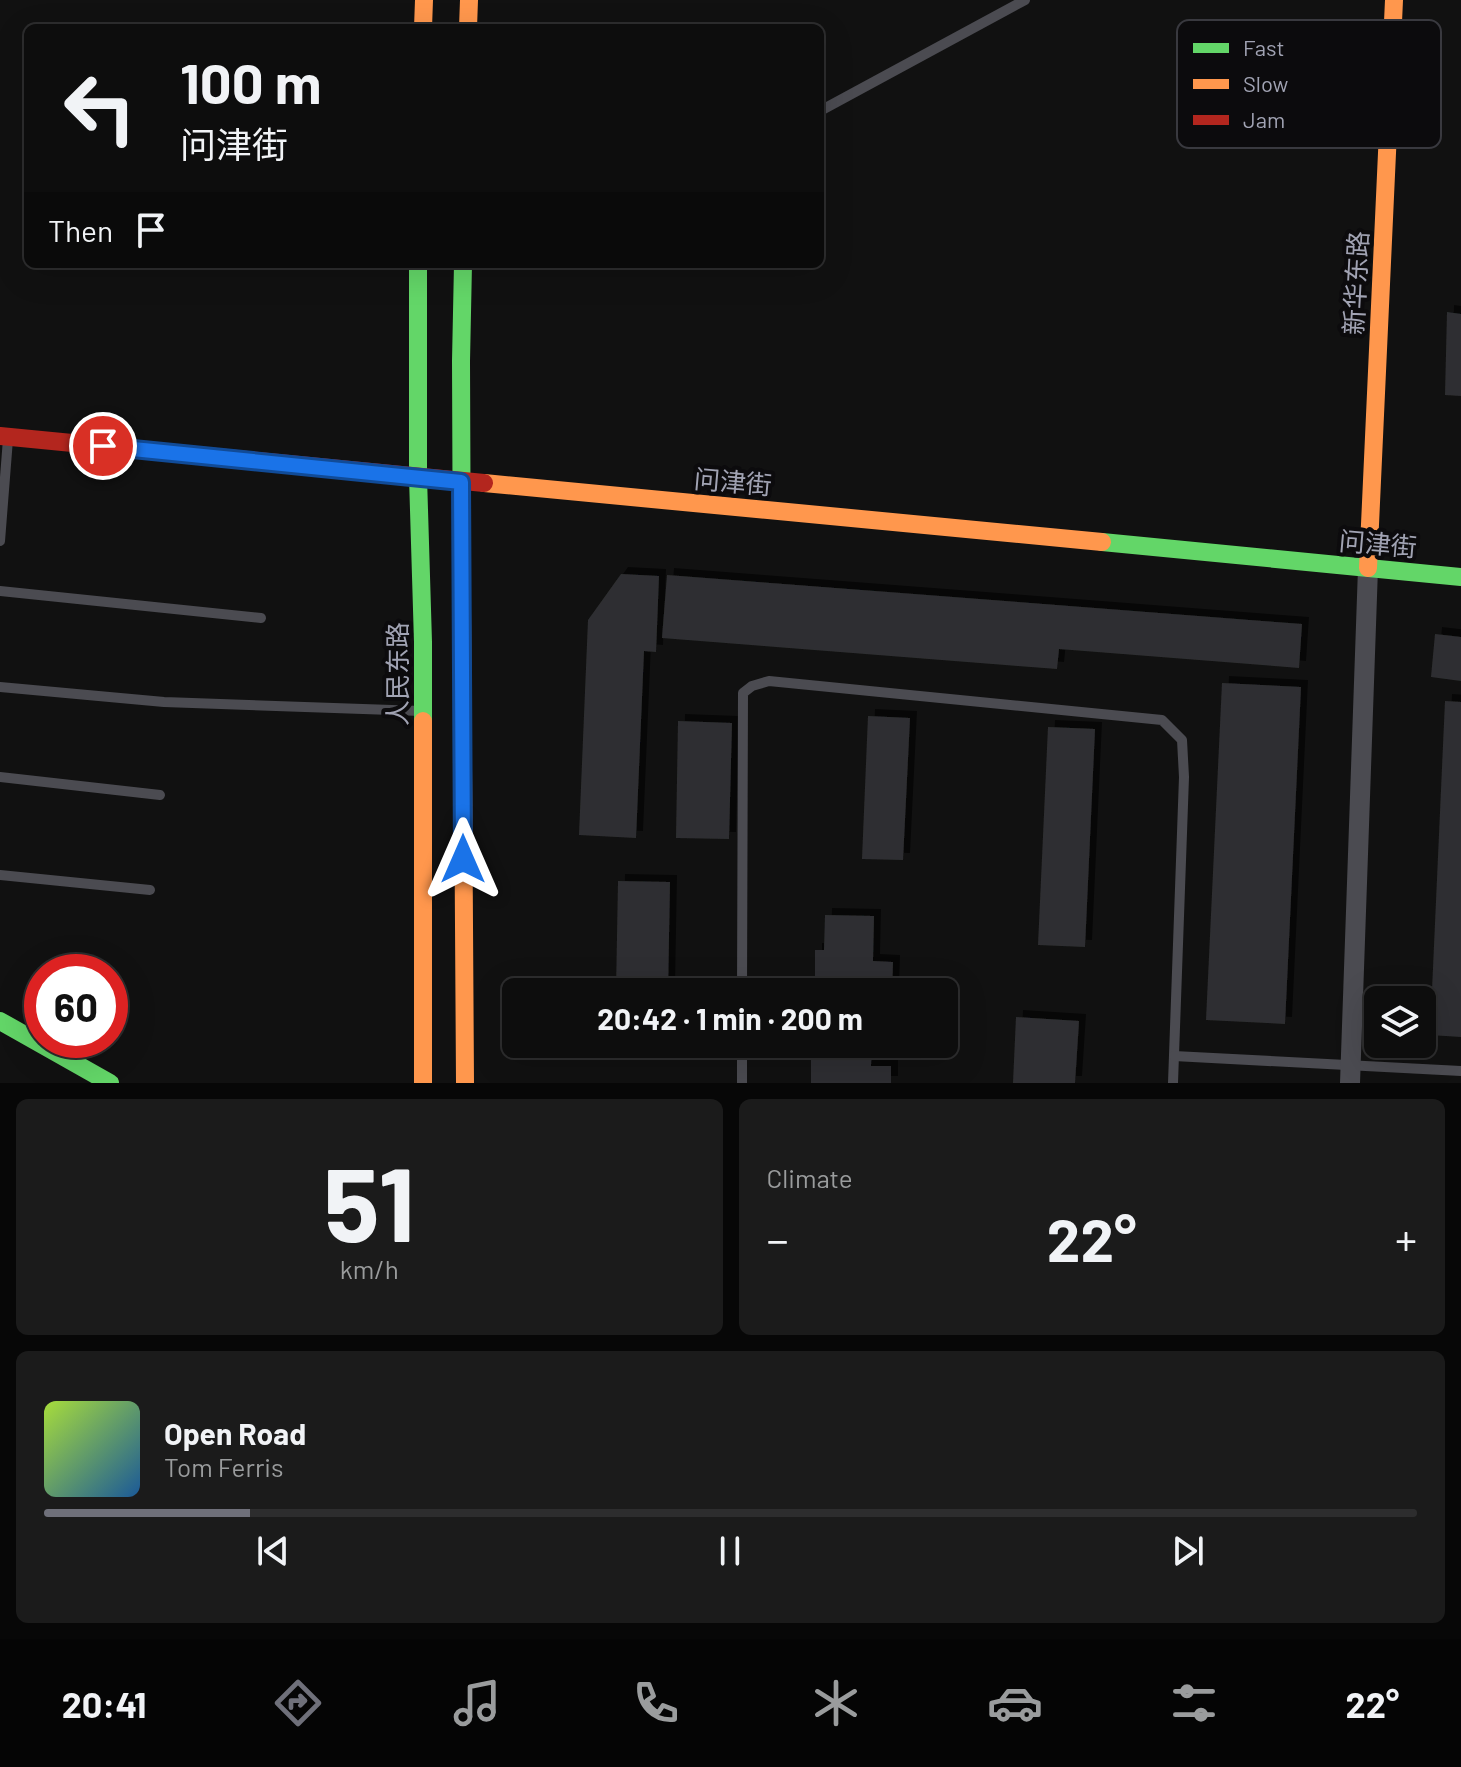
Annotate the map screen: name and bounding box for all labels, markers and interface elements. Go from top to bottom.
legend [1177,20,1441,148]
text: Fast [1243,34,1285,60]
text: 100 m [180,48,322,115]
icon: left [48,56,152,160]
text: Slow [1243,70,1288,96]
text: Jam [1243,106,1285,132]
text: 问津街 [180,122,288,165]
icon: arrive [129,208,173,252]
text: Then [48,212,113,248]
street label: 新华东路 [1337,230,1373,336]
pin [69,412,137,480]
icon: arrive [81,424,125,468]
street label: 问津街 [693,462,773,500]
street label: 问津街 [1338,524,1418,562]
street label: 人民东路 [381,622,412,726]
position arrow [421,817,505,901]
speed limit sign: 60 [24,954,128,1058]
map controls [1364,986,1436,1058]
button: layers [1364,986,1436,1058]
text: 20:42 · 1 min · 200 m [597,1000,863,1036]
text: 51 [323,1138,415,1263]
text: Climate [767,1162,853,1193]
text: 22° [1047,1202,1137,1274]
text: − [767,1212,789,1265]
text: + [1395,1212,1417,1265]
text: km/h [340,1253,399,1284]
text: Open Road [164,1415,306,1451]
text: Tom Ferris [164,1451,284,1482]
icon: previous [251,1529,295,1573]
icon: pause [708,1529,752,1573]
icon: next [1166,1529,1210,1573]
icon: directions [270,1675,326,1731]
icon: music [449,1675,505,1731]
icon: phone [628,1675,684,1731]
icon: climate [808,1675,864,1731]
icon: car [987,1675,1043,1731]
icon: filters [1166,1675,1222,1731]
text: 20:41 [62,1682,147,1725]
text: 22° [1345,1682,1399,1725]

